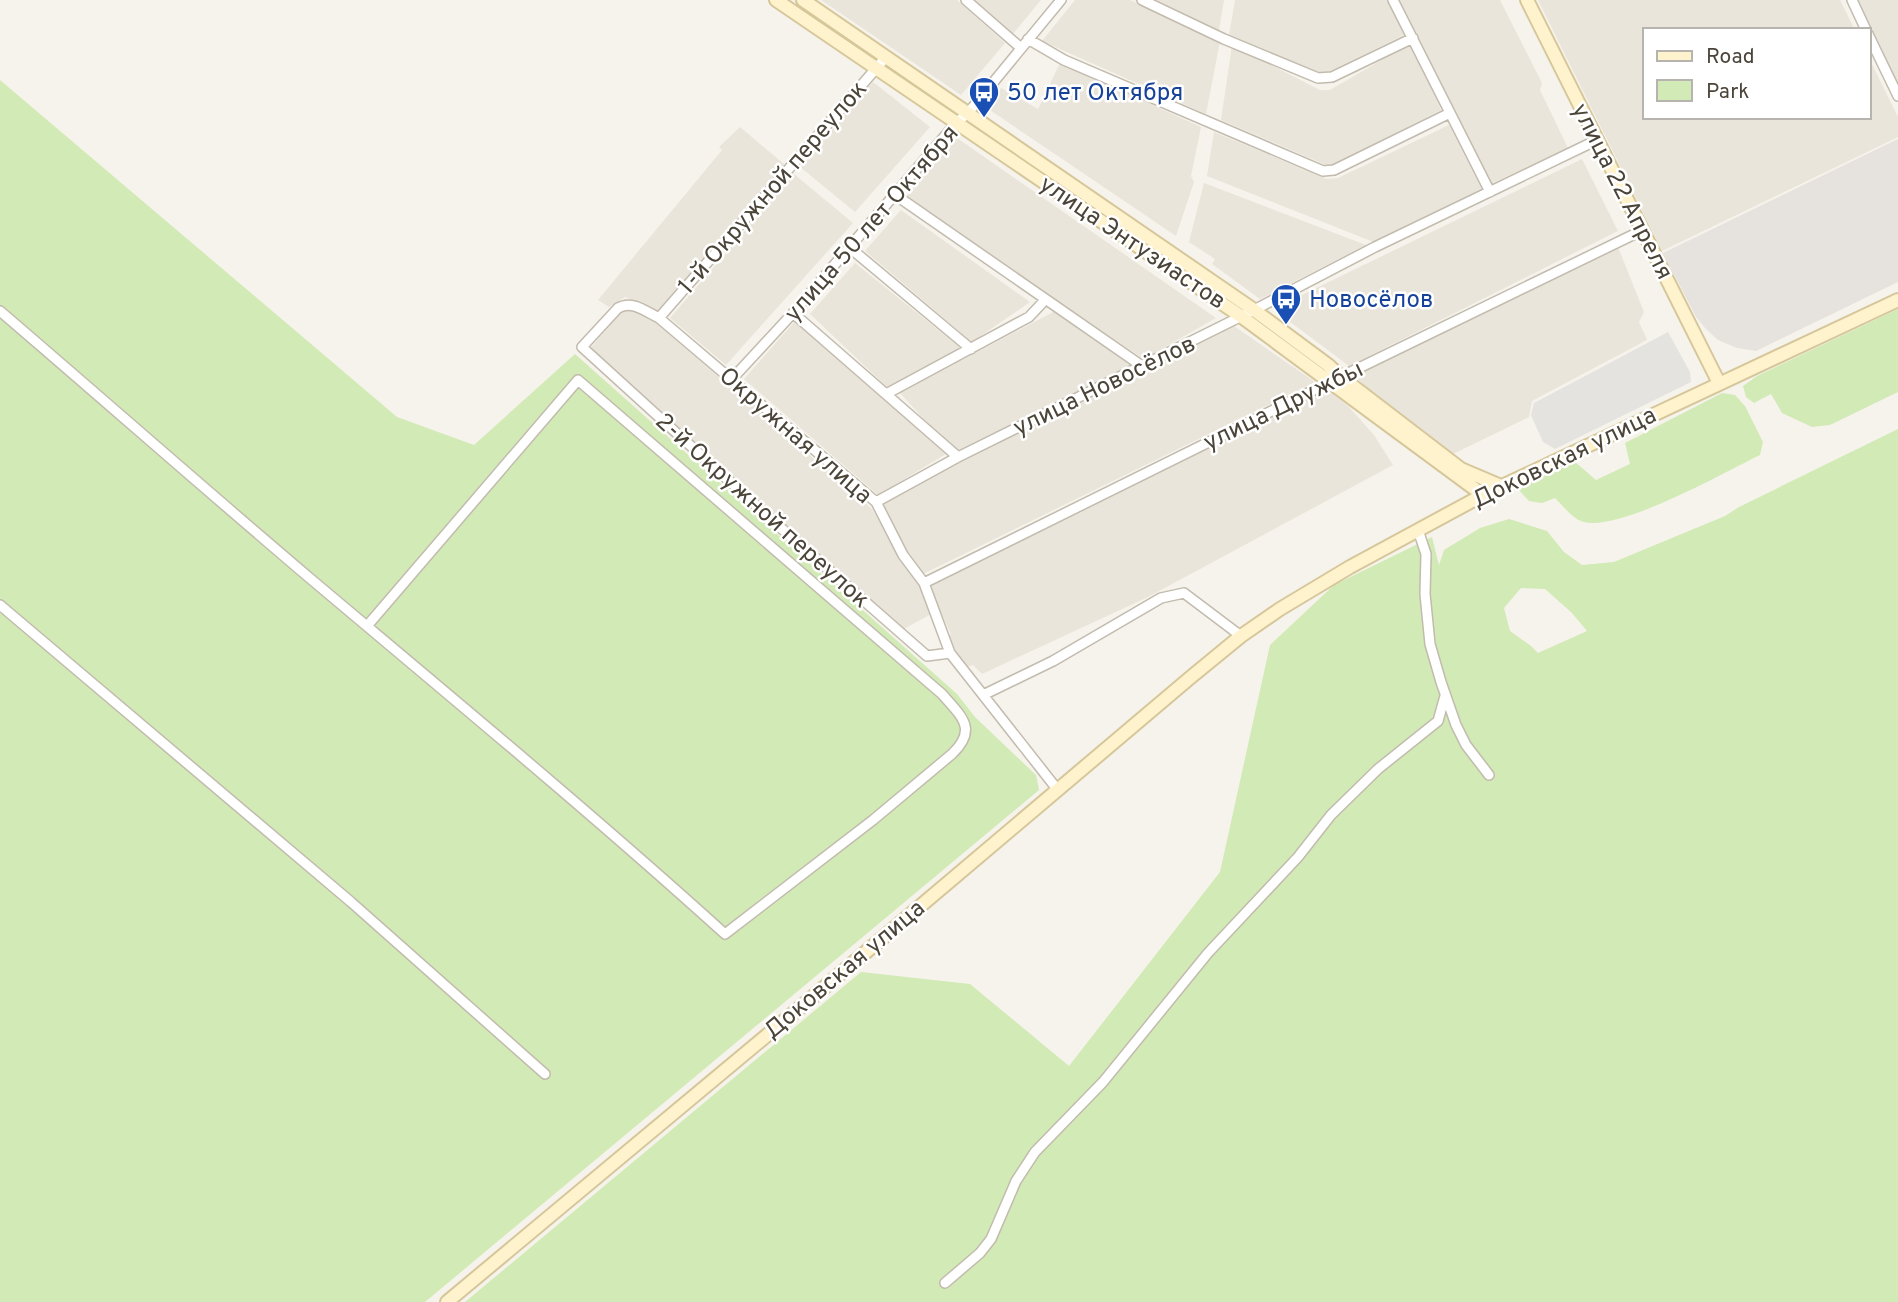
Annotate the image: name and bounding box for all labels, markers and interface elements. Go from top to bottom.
legend [1643,28,1870,119]
text: Road [1706,44,1755,71]
street label: 1-й Окружной переулок [672,75,875,301]
bus stop icon: 50 лет Октября [967,75,1001,119]
place label: 50 лет Октября [1007,79,1183,109]
text: Park [1706,79,1749,106]
street label: улица 22 Апреля [1564,99,1679,285]
street label: улица 50 лет Октября [779,120,966,329]
street label: улица Энтузиастов [1033,170,1231,317]
bus stop icon: Новосёлов [1269,282,1303,326]
place label: Новосёлов [1309,286,1433,316]
street label: улица Новосёлов [1009,330,1201,444]
street label: улица Дружбы [1199,355,1369,458]
street label: Окружная улица [712,362,878,511]
street label: Доковская улица [1468,401,1662,516]
street label: 2-й Окружной переулок [648,407,875,616]
street label: Доковская улица [759,894,932,1047]

